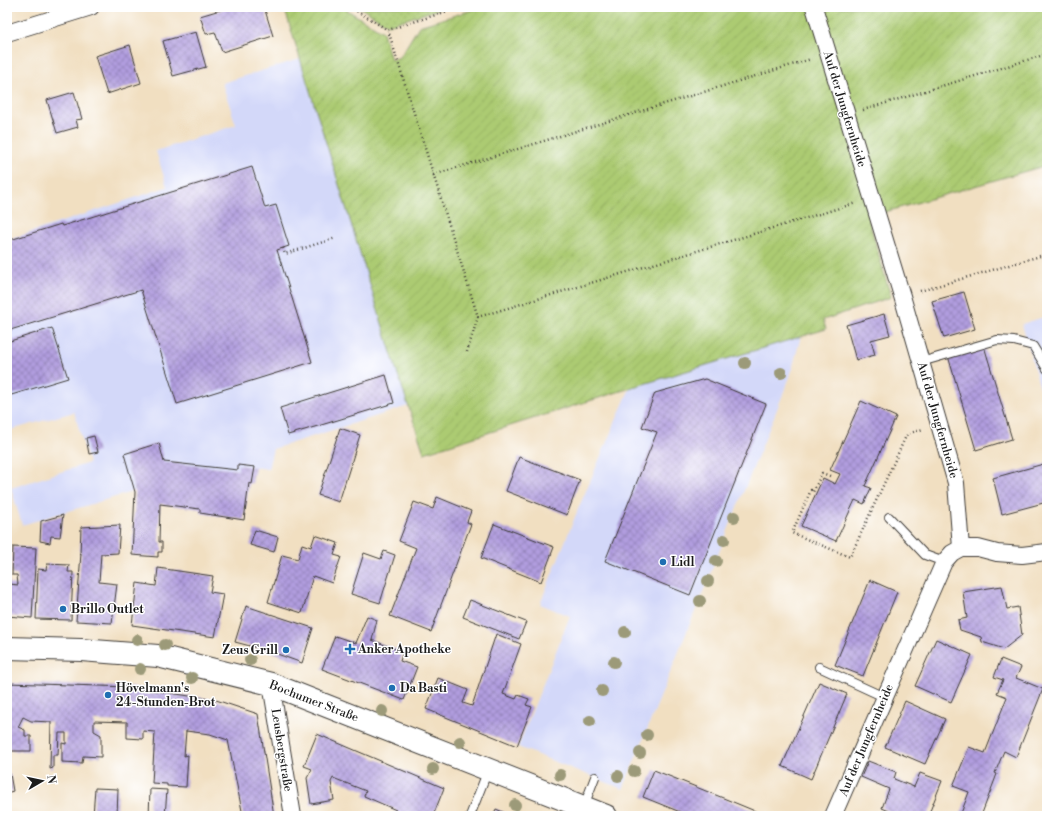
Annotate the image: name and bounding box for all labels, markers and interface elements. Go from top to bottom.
street label: Auf der Jungfernheide [819,48,869,169]
street label: Auf der Jungfernheide [913,359,961,480]
place label: Lidl [671,555,695,570]
marker: Lidl [658,557,668,567]
place label: Brillo Outlet [71,602,144,617]
marker: Brillo Outlet [58,604,68,614]
place label: Anker Apotheke [357,642,451,657]
place label: Zeus Grill [222,643,278,658]
marker: Anker Apotheke [345,644,355,654]
marker: Zeus Grill [281,645,291,655]
street label: Bochumer Straße [266,677,361,725]
place label: Hövelmann's 24-Stunden-Brot [116,681,216,710]
place label: Da Basti [400,681,447,696]
street label: Auf der Jungfernheide [836,682,897,799]
marker: Da Basti [387,683,397,693]
marker: Hövelmann's 24-Stunden-Brot [103,690,113,700]
street label: Leusbergstraße [268,707,295,793]
north arrow [22,761,62,801]
text: N [43,774,59,785]

